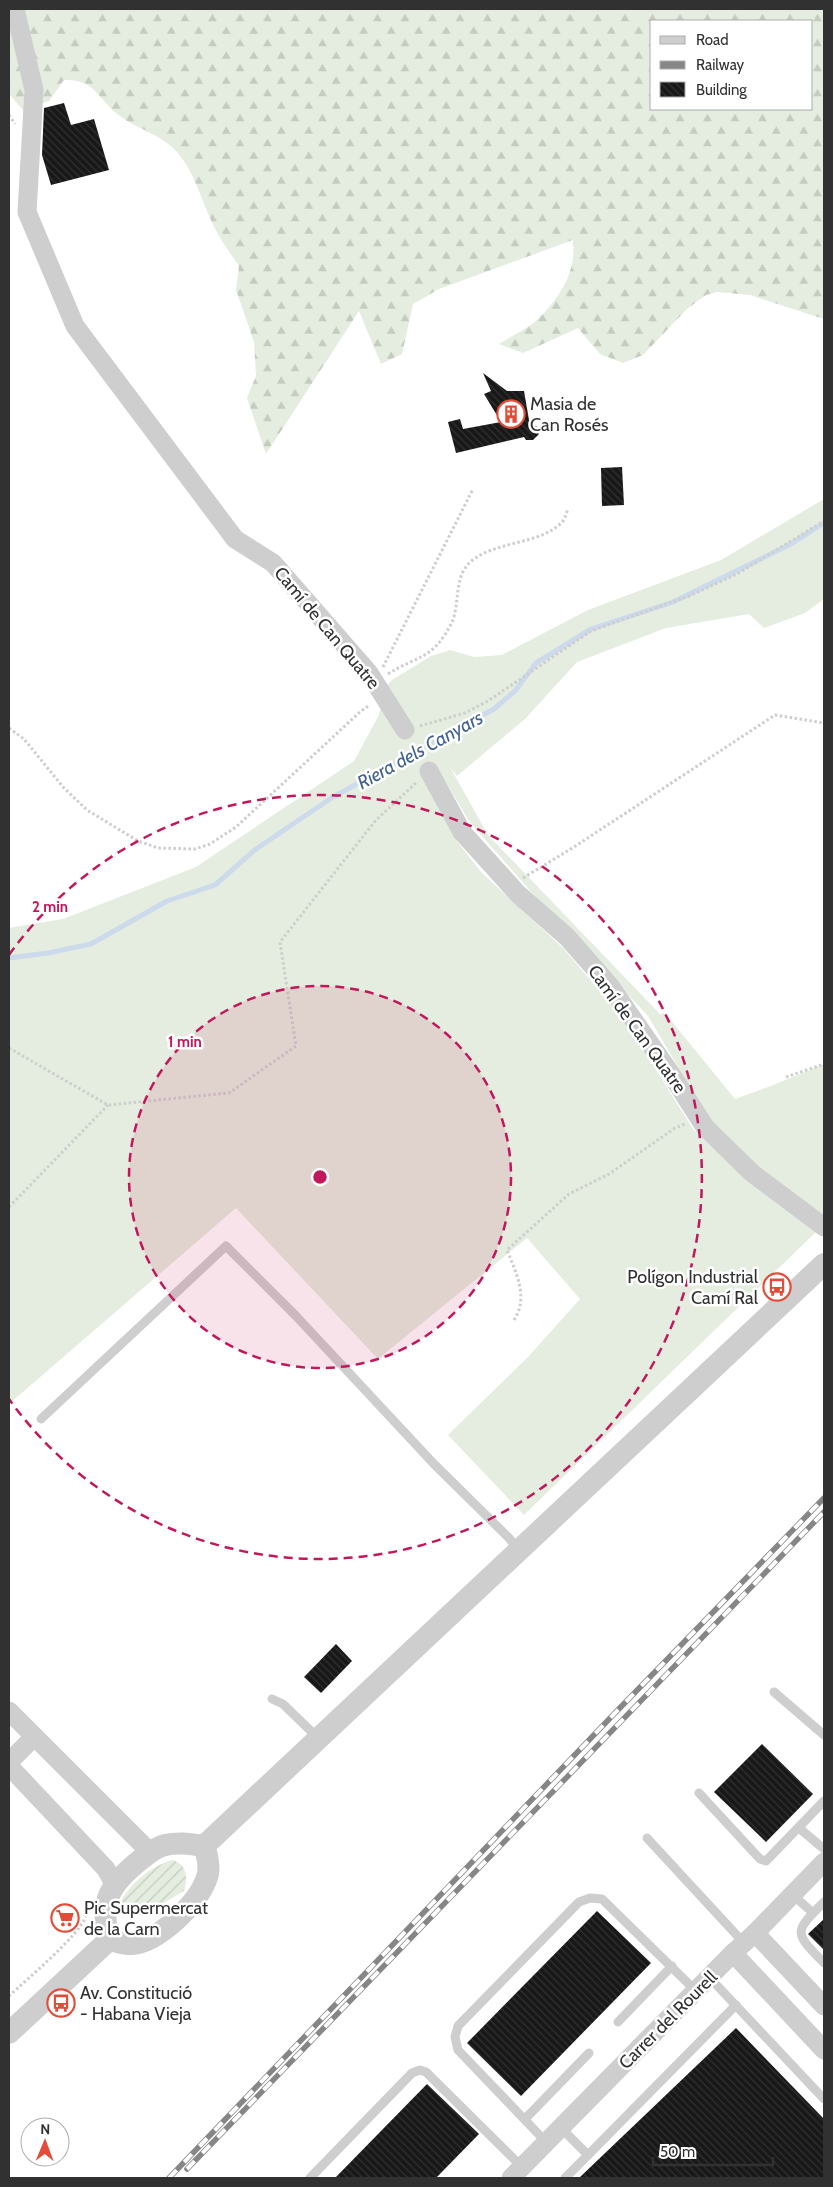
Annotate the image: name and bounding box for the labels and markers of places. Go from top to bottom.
place label: Masia de Can Rosés [530,393,608,436]
building icon: Masia de Can Rosés [496,399,526,429]
centre of rings [311,1168,329,1186]
place label: Polígon Industrial Camí Ral [627,1266,759,1309]
bus stop icon: Polígon Industrial Camí Ral [762,1272,792,1302]
place label: Pic Supermercat de la Carn [84,1897,208,1940]
supermarket icon: Pic Supermercat de la Carn [50,1903,80,1933]
place label: Av. Constitució - Habana Vieja [80,1982,192,2025]
bus stop icon: Av. Constitució - Habana Vieja [46,1988,76,2018]

